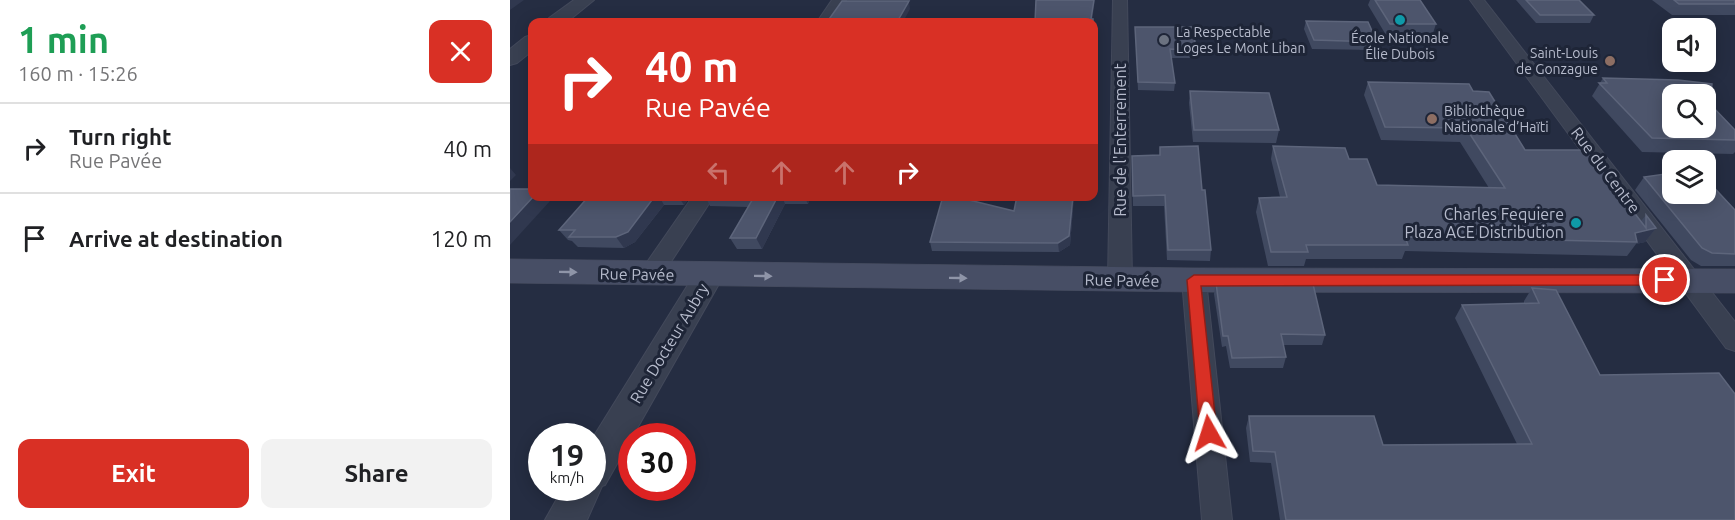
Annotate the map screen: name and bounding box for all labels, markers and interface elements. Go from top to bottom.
marker: École Nationale Élie Dubois [1393,13,1407,27]
map controls [1662,18,1716,204]
button: sound [1662,18,1716,72]
text: 1 min [18,19,109,60]
button: close [429,20,492,83]
place label: La Respectable Loges Le Mont Liban [1176,24,1305,56]
place label: École Nationale Élie Dubois [1351,29,1449,62]
marker: La Respectable Loges Le Mont Liban [1157,33,1171,47]
icon: right [546,42,624,120]
text: 40 m [645,43,739,90]
place label: Saint-Louis de Gonzague [1516,45,1598,77]
marker: Saint-Louis de Gonzague [1603,54,1617,68]
text: 160 m · 15:26 [18,62,138,85]
street label: Rue de l'Enterrement [1111,62,1129,217]
button: search [1662,84,1716,138]
text: Rue Pavée [645,92,771,122]
place label: Bibliothèque Nationale d’Haïti [1444,103,1549,135]
marker: Bibliothèque Nationale d’Haïti [1425,112,1439,126]
text: Turn right [69,124,171,149]
street label: Rue du Centre [1568,124,1644,216]
icon: right [18,132,51,165]
text: 40 m [443,136,492,161]
text: Rue Pavée [69,149,162,172]
button: layers [1662,150,1716,204]
icon: left [702,156,735,189]
icon: ahead [765,156,798,189]
icon: ahead [828,156,861,189]
icon: right [891,156,924,189]
place label: Charles Fequiere Plaza ACE Distribution [1405,205,1564,241]
marker: Charles Fequiere Plaza ACE Distribution [1569,216,1583,230]
icon: arrive [18,222,51,255]
text: Arrive at destination [69,226,283,251]
text: 120 m [431,226,492,251]
pin [1639,254,1690,305]
icon: arrive [1648,263,1681,296]
street label: Rue Pavée [600,264,674,284]
one-way arrow [559,267,578,277]
street label: Rue Pavée [1085,270,1159,290]
one-way arrow [754,271,773,281]
one-way arrow [949,273,968,283]
street label: Rue Docteur Aubry [626,280,712,406]
position arrow [1177,401,1241,465]
speed limit sign: 30 [618,423,696,501]
text: 19 [550,438,584,472]
button: Exit [18,439,249,508]
button: Share [261,439,492,508]
text: km/h [550,469,584,486]

